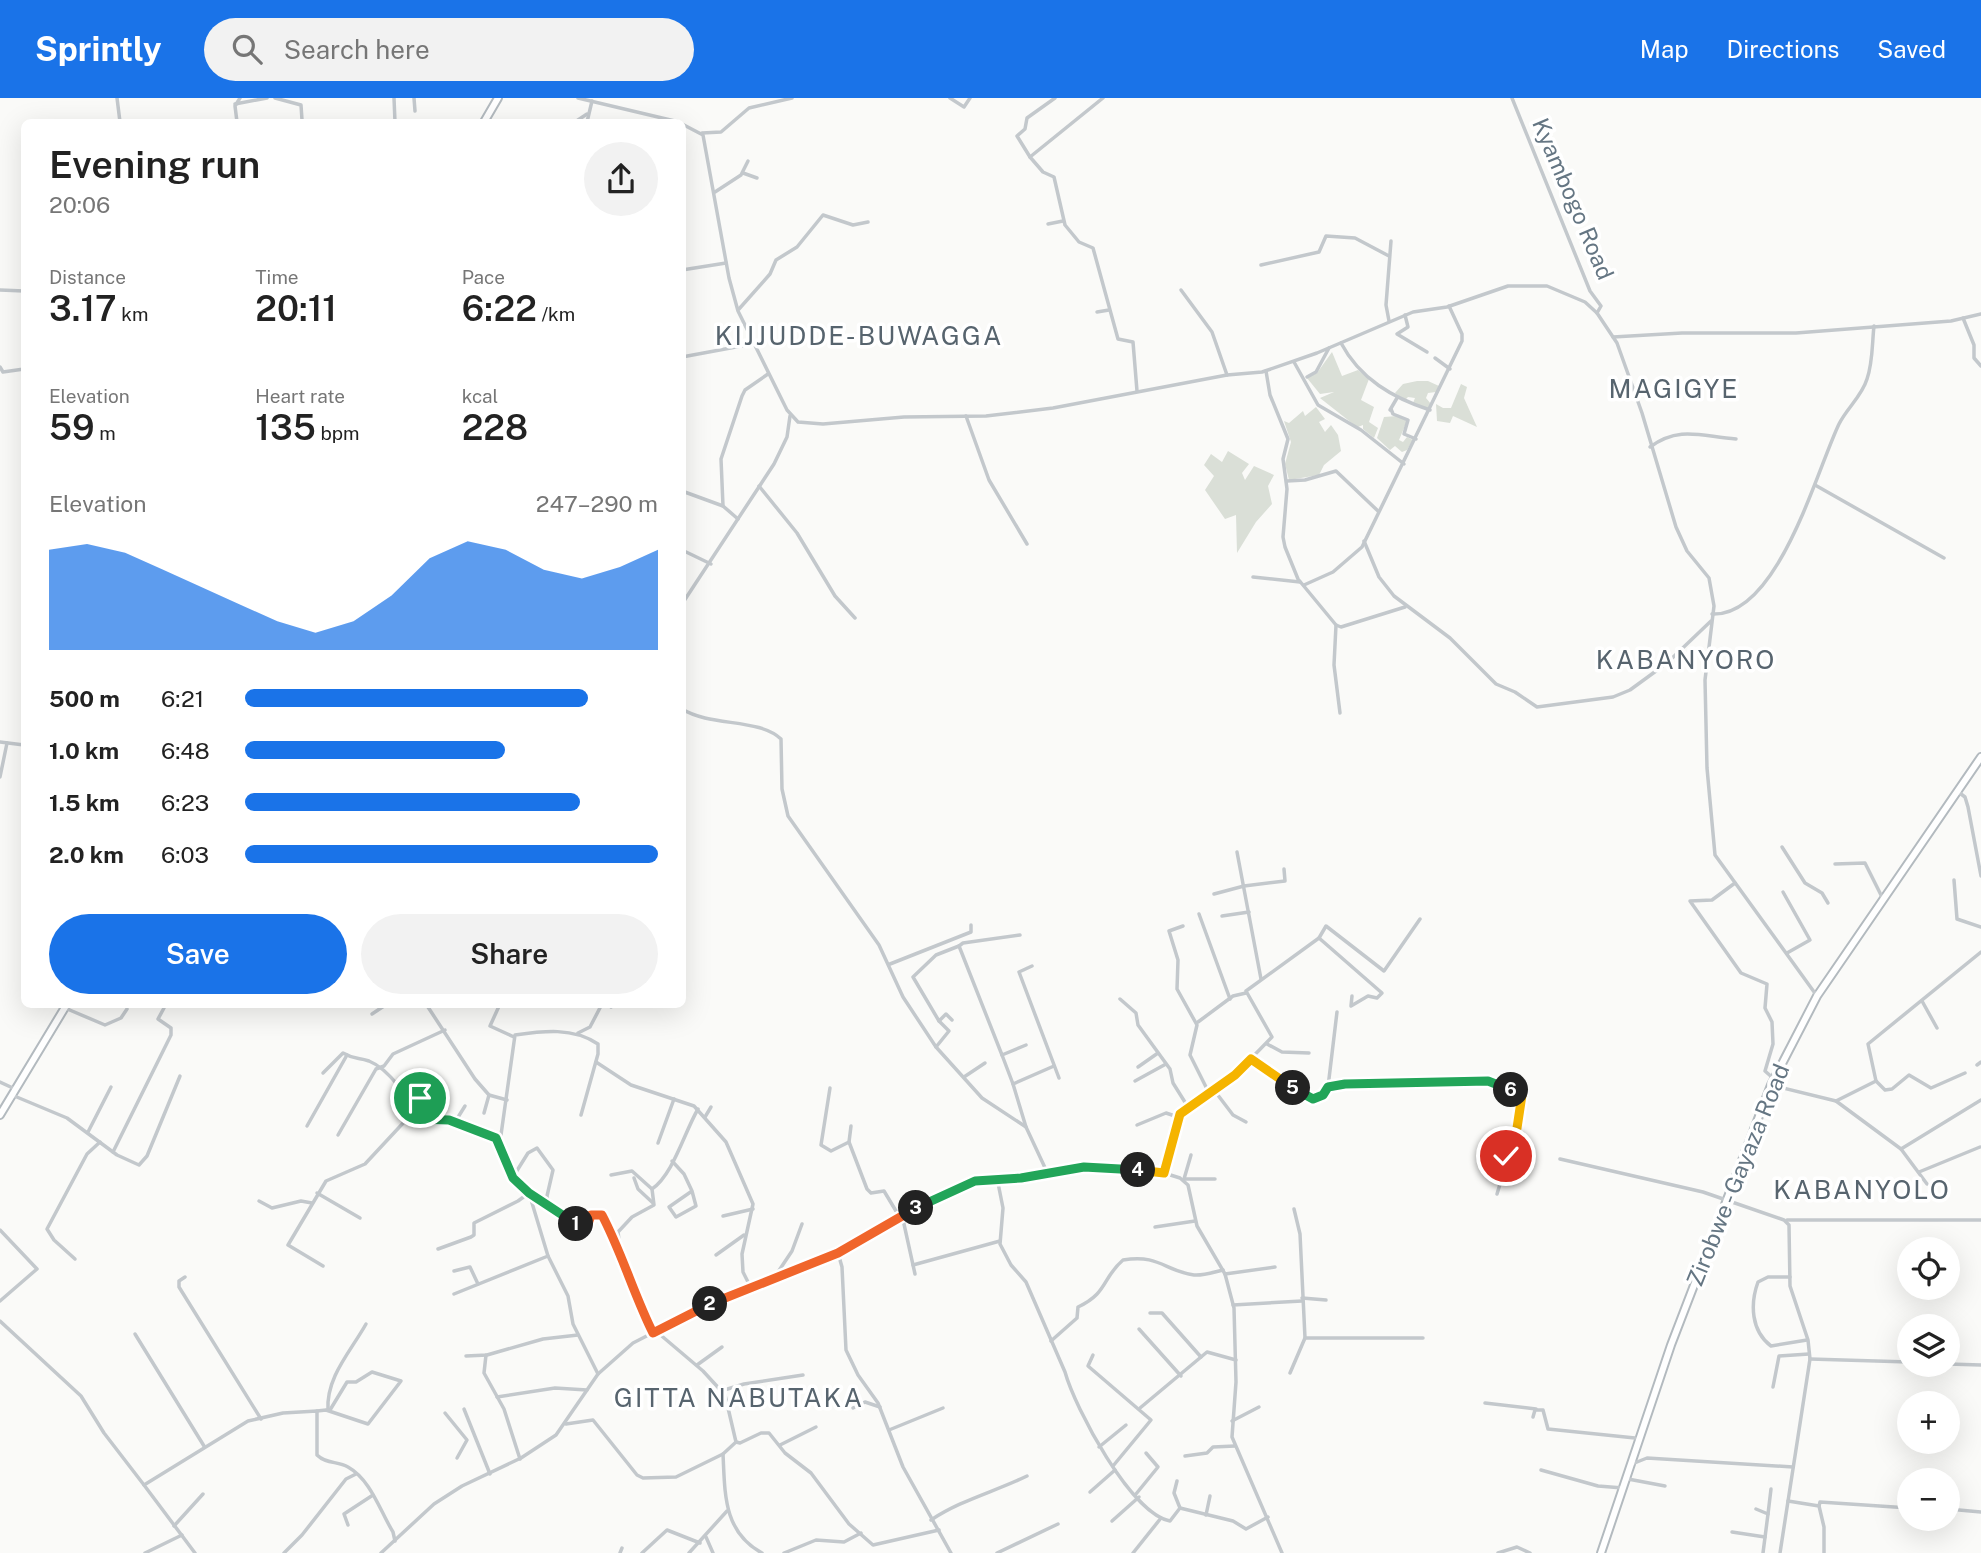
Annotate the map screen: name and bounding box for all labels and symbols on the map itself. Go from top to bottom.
street label: Kyambogo Road [1527,114,1620,284]
district label: KIJJUDDE-BUWAGGA [715,320,1003,351]
district label: MAGIGYE [1609,373,1739,404]
district label: KABANYORO [1596,644,1776,675]
street label: Zirobwe - Gayaza Road [1681,1060,1795,1290]
pin [390,1068,450,1128]
pin: 5 [1276,1070,1310,1105]
pin: 6 [1494,1072,1528,1108]
pin [1476,1126,1536,1186]
pin: 4 [1120,1152,1156,1188]
district label: KABANYOLO [1773,1174,1951,1205]
pin: 3 [898,1190,934,1226]
pin: 1 [558,1206,594,1242]
pin: 2 [692,1286,728,1322]
district label: GITTA NABUTAKA [614,1382,864,1413]

